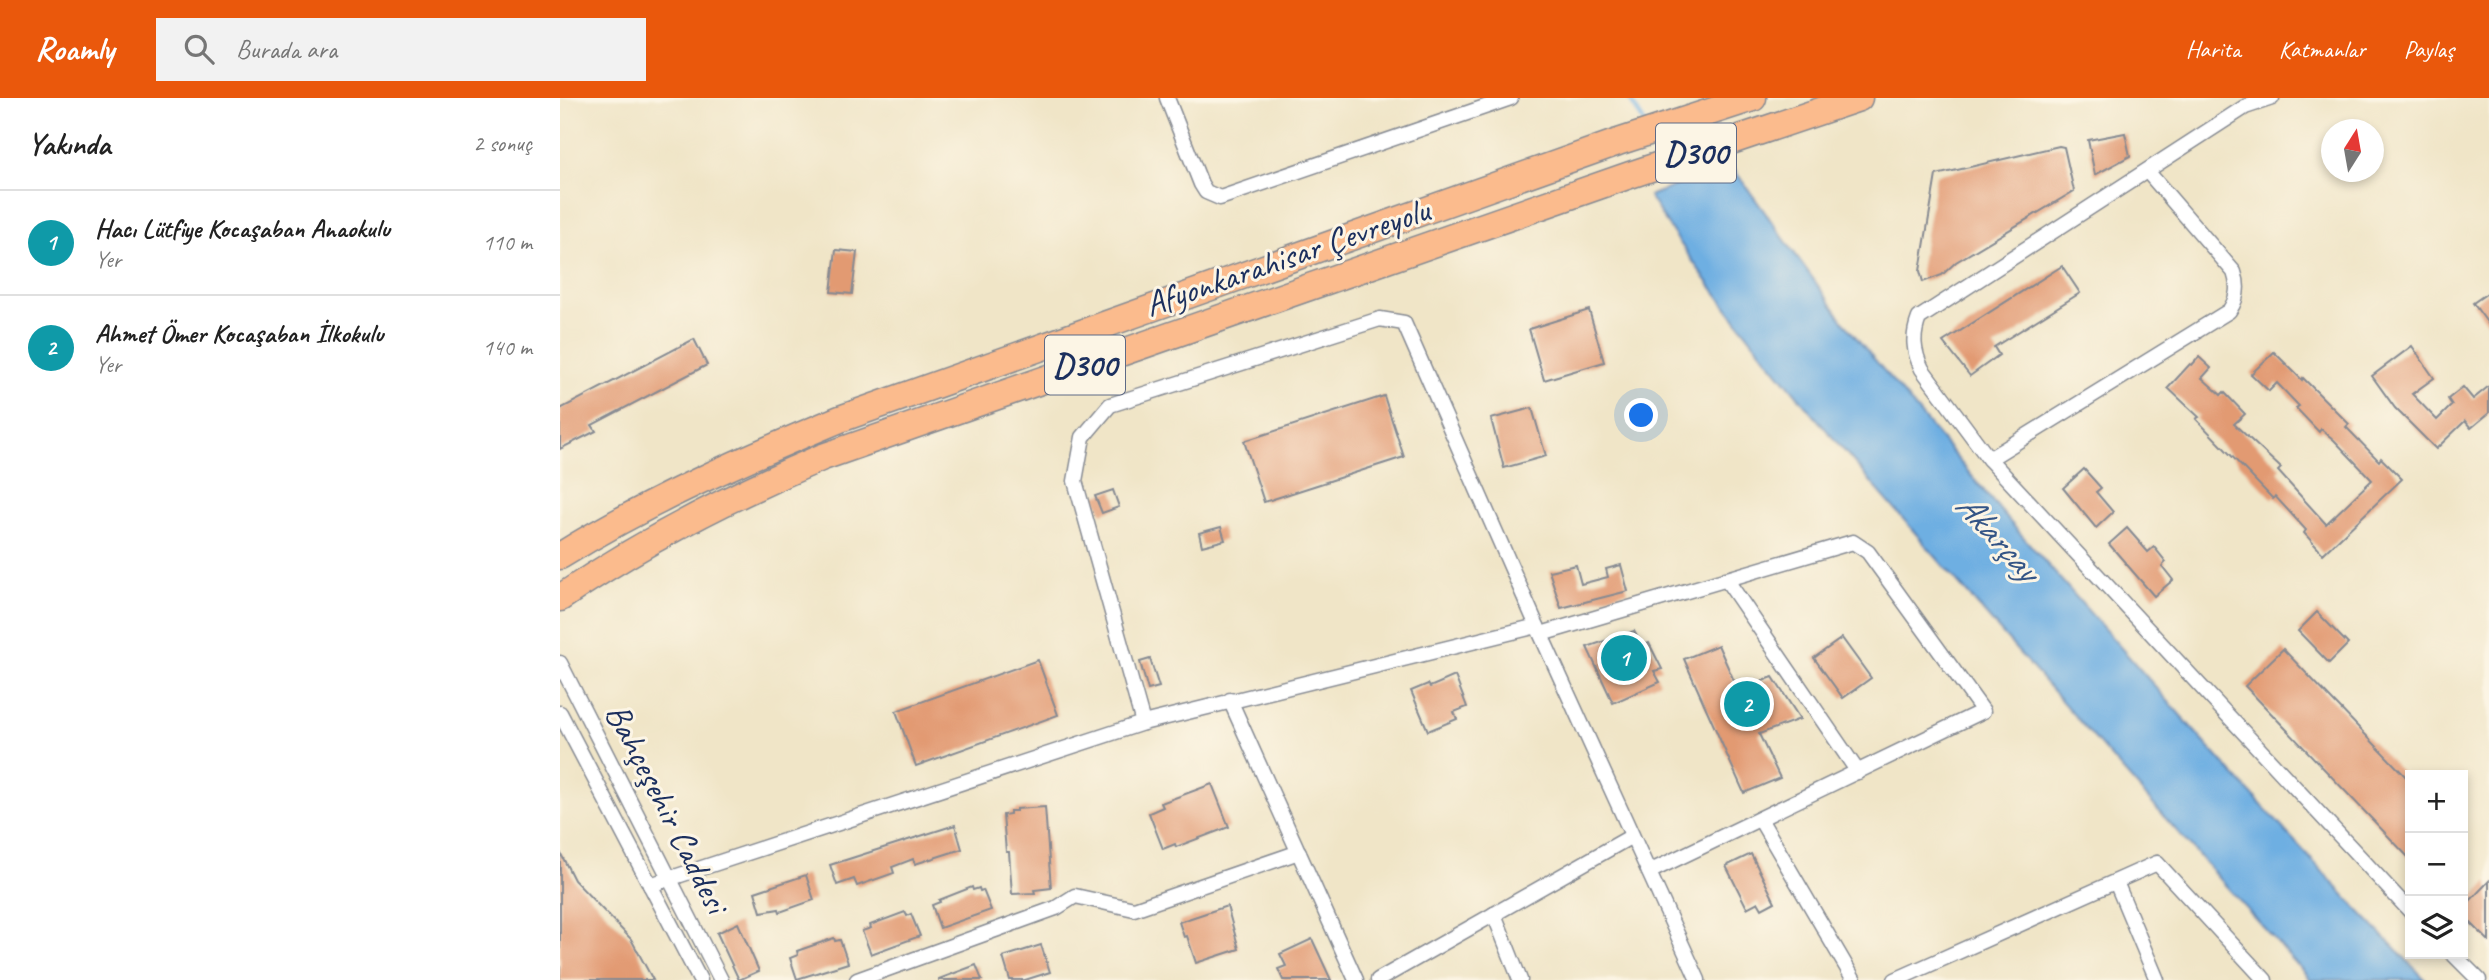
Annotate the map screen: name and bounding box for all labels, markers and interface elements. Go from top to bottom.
search box [156,18,646,81]
text: Roamly [35,28,114,70]
icon: search [180,30,218,68]
text: Burada ara [236,33,337,66]
text: Harita [2186,34,2241,64]
text: Katmanlar [2279,34,2366,64]
text: Paylaş [2404,34,2454,64]
north arrow [2321,119,2384,182]
road number: D300 [1656,123,1736,182]
text: Yakında [28,125,110,163]
text: 2 sonuç [473,129,532,158]
street label: Afyonkarahisar Çevreyolu [1139,187,1437,327]
text: Hacı Lütfiye Kocaşaban Anaokulu [95,212,390,245]
text: 1 [46,228,56,257]
text: 110 m [483,228,532,257]
text: Yer [95,245,121,274]
text: Ahmet Ömer Kocaşaban İlkokulu [95,317,383,350]
text: 2 [46,333,56,362]
text: 140 m [483,333,532,362]
road number: D300 [1045,336,1125,394]
text: Yer [95,350,121,379]
your location [1624,398,1658,432]
water label: Akarçay [1946,482,2054,595]
pin: 1 [1601,632,1647,684]
pin: 2 [1724,678,1770,730]
street label: Bahçeşehir Caddesi [595,696,741,924]
map controls [2405,770,2468,959]
button: + [2405,770,2468,833]
button: − [2405,833,2468,896]
button: layers [2405,896,2468,959]

